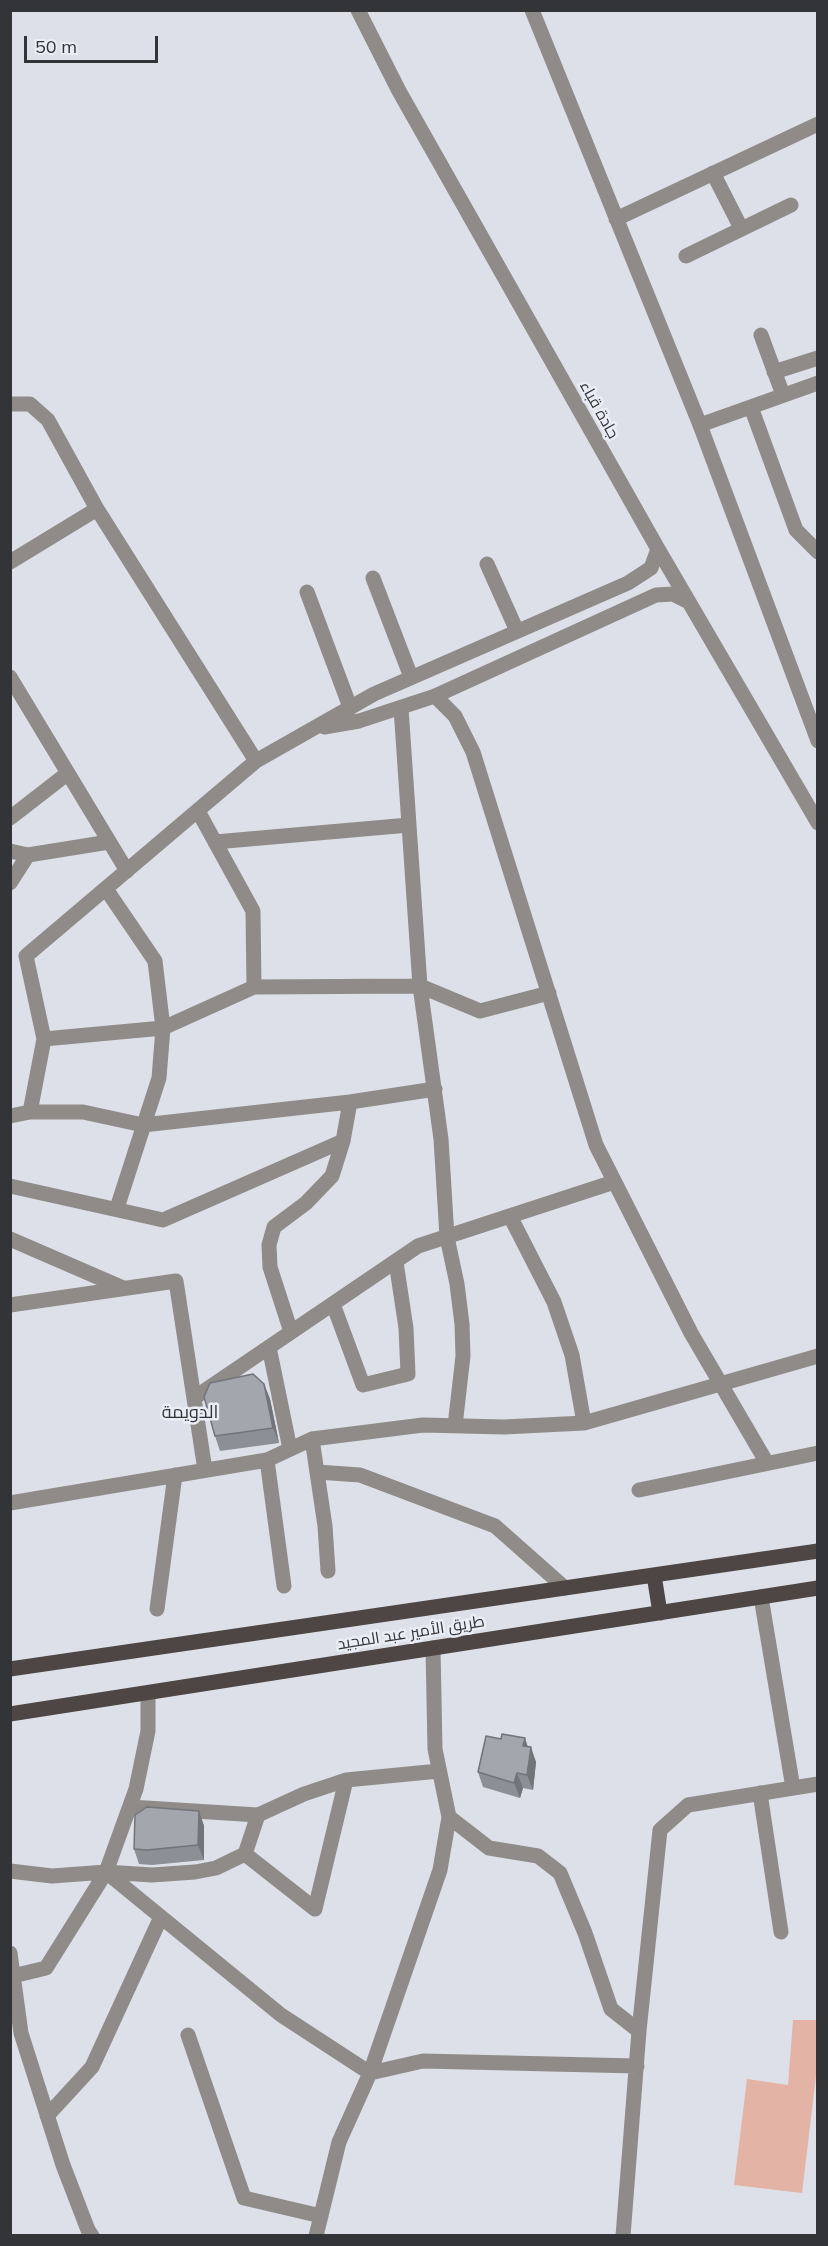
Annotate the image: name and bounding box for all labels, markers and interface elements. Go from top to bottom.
scale bar [27,24,160,62]
text: 50 m [35,35,77,58]
street label: جادة قباء [575,378,623,442]
district label: الدويمة [162,1402,218,1424]
street label: طريق الأمير عبد المجيد [336,1612,486,1654]

